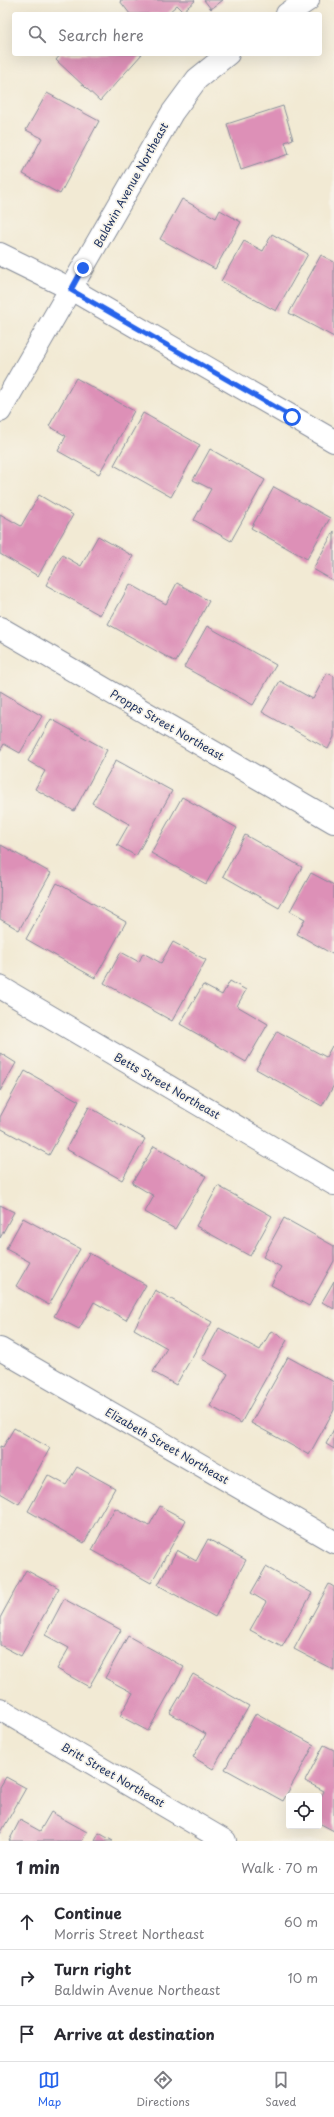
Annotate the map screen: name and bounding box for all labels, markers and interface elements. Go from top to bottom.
search box [12,12,322,56]
icon: search [26,23,48,45]
text: Search here [58,23,144,46]
street label: Baldwin Avenue Northeast [89,119,172,250]
route end [74,259,92,277]
route start [283,408,301,426]
street label: Propps Street Northeast [107,685,228,764]
street label: Betts Street Northeast [111,1048,224,1123]
street label: Elizabeth Street Northeast [102,1403,233,1488]
street label: Britt Street Northeast [58,1738,169,1811]
map controls [286,1793,322,1829]
button: locate [286,1793,322,1829]
text: 1 min [16,1854,60,1880]
text: Walk · 70 m [241,1858,318,1877]
text: Continue [54,1901,122,1924]
icon: ahead [16,1911,38,1933]
text: 60 m [284,1912,318,1931]
text: Morris Street Northeast [54,1924,204,1943]
text: Turn right [54,1957,131,1980]
icon: right [16,1967,38,1989]
text: 10 m [288,1968,318,1987]
text: Baldwin Avenue Northeast [54,1980,220,1999]
text: Arrive at destination [54,2022,215,2045]
icon: arrive [16,2023,38,2045]
tab: Map [38,2069,61,2110]
tab: Directions [136,2069,190,2110]
tab: Saved [265,2069,296,2110]

